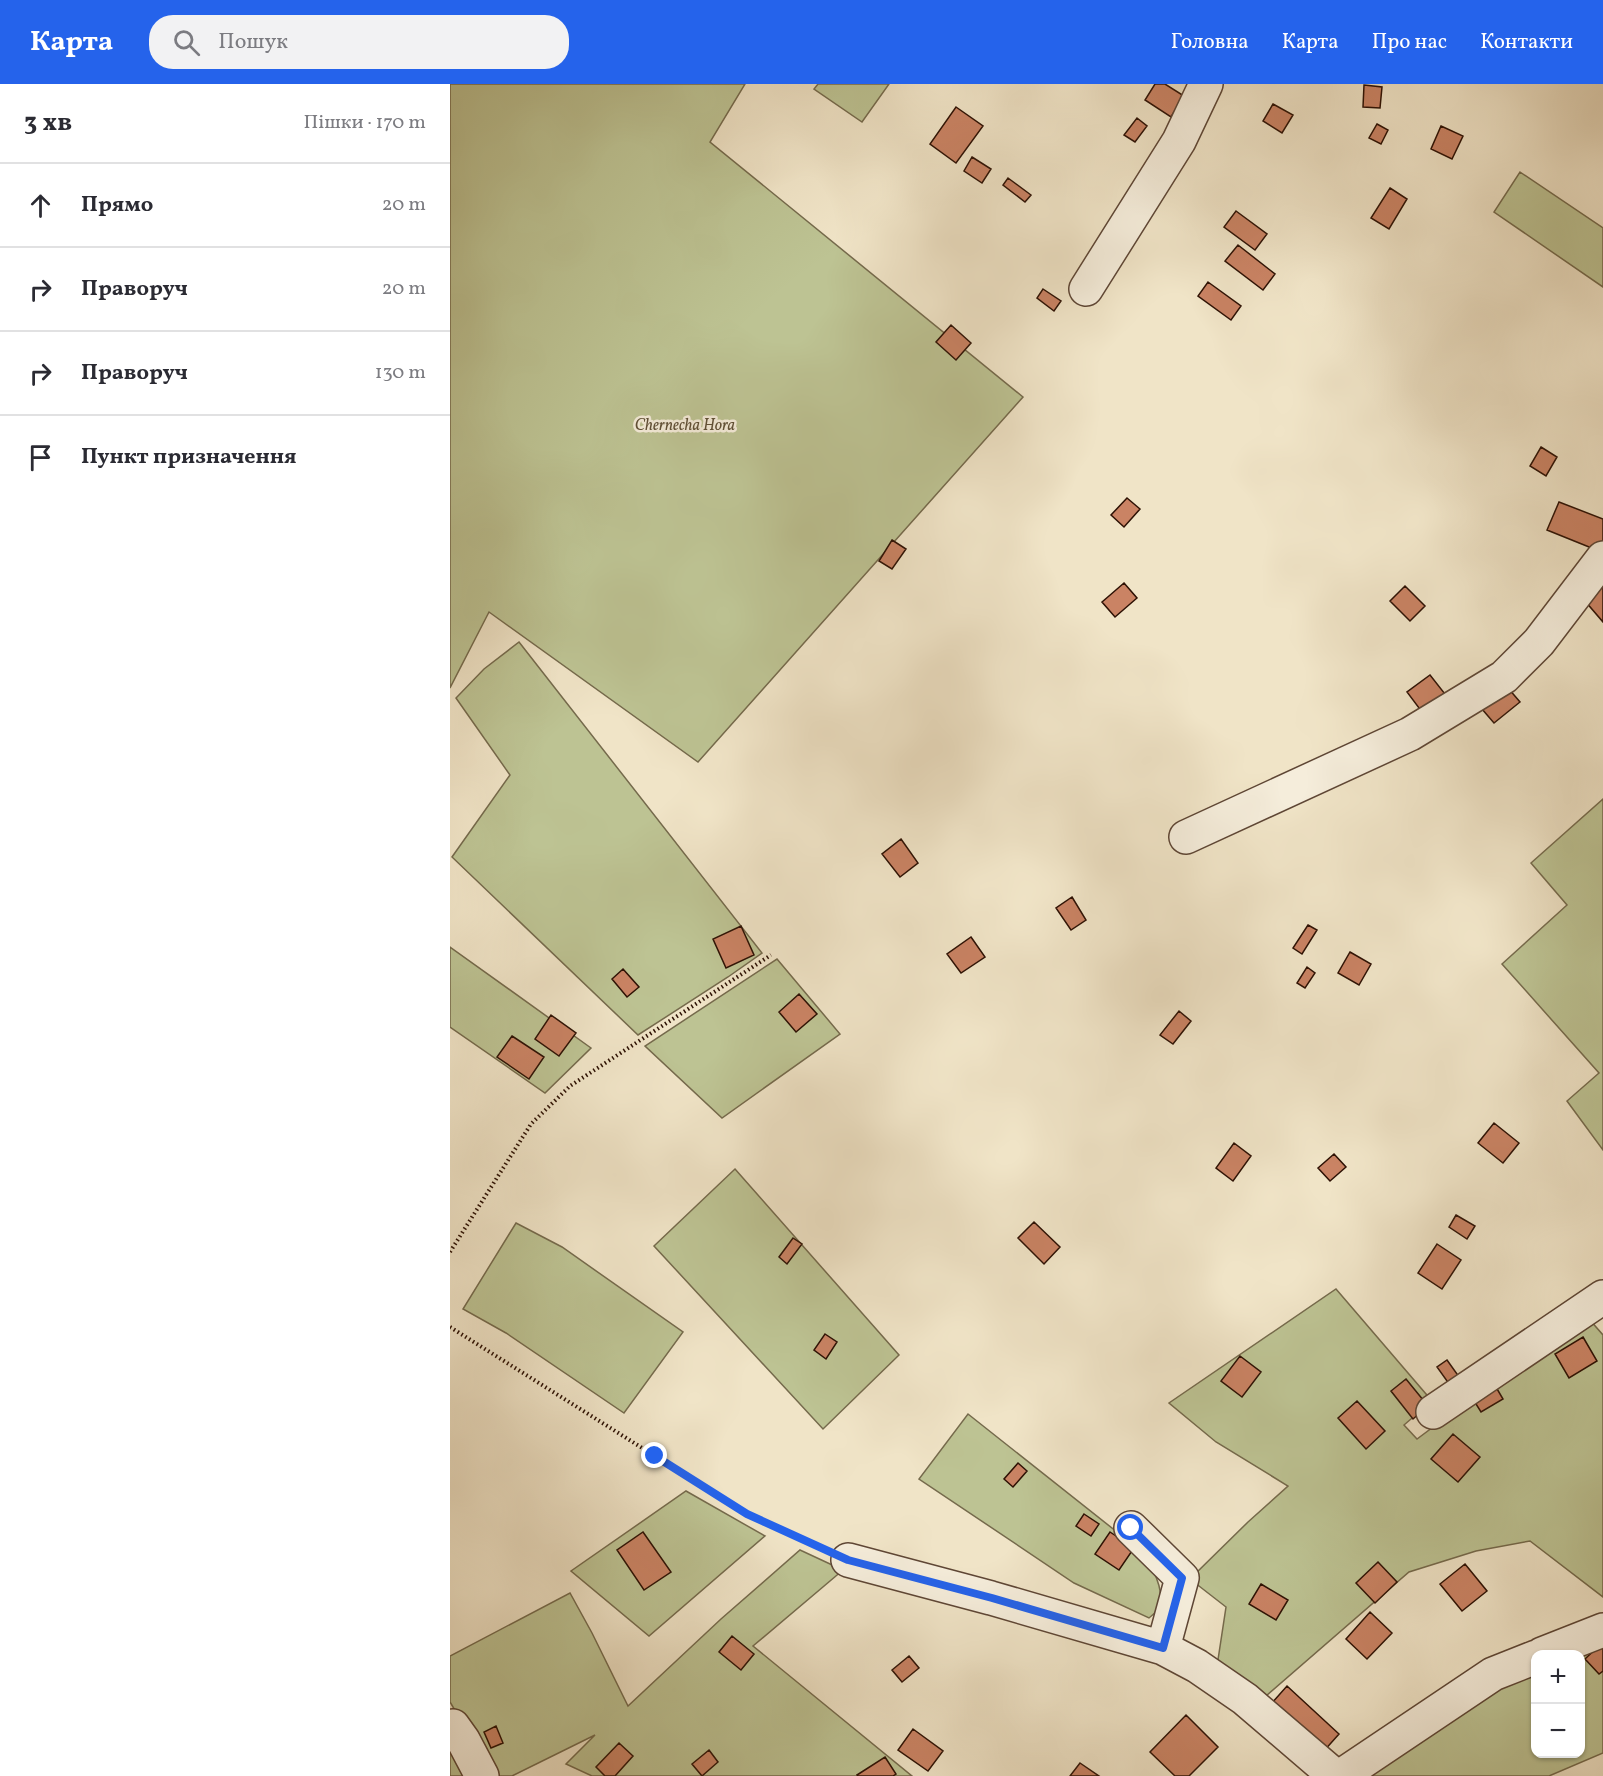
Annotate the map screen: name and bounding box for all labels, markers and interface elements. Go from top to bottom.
search box [149,15,569,69]
text: Карта [30,23,113,62]
icon: search [170,26,203,59]
text: Пошук [218,27,288,58]
text: Головна [1171,28,1249,57]
text: Карта [1282,28,1339,57]
text: Про нас [1372,28,1447,57]
text: Контакти [1480,28,1573,57]
text: 3 хв [24,105,72,141]
text: Пішки · 170 m [303,109,426,137]
icon: ahead [24,189,57,222]
text: Прямо [81,190,153,221]
text: 20 m [382,191,426,219]
icon: right [24,273,57,306]
text: Праворуч [81,274,188,305]
text: 20 m [382,275,426,303]
icon: right [24,357,57,390]
text: Праворуч [81,358,188,389]
text: 130 m [375,359,426,387]
park label: Chernecha Hora [635,415,736,437]
icon: arrive [24,441,57,474]
text: Пункт призначення [81,442,297,473]
route end [641,1442,667,1468]
route start [1117,1514,1143,1540]
map controls [1531,1650,1585,1758]
button: + [1531,1650,1585,1704]
button: − [1531,1704,1585,1758]

